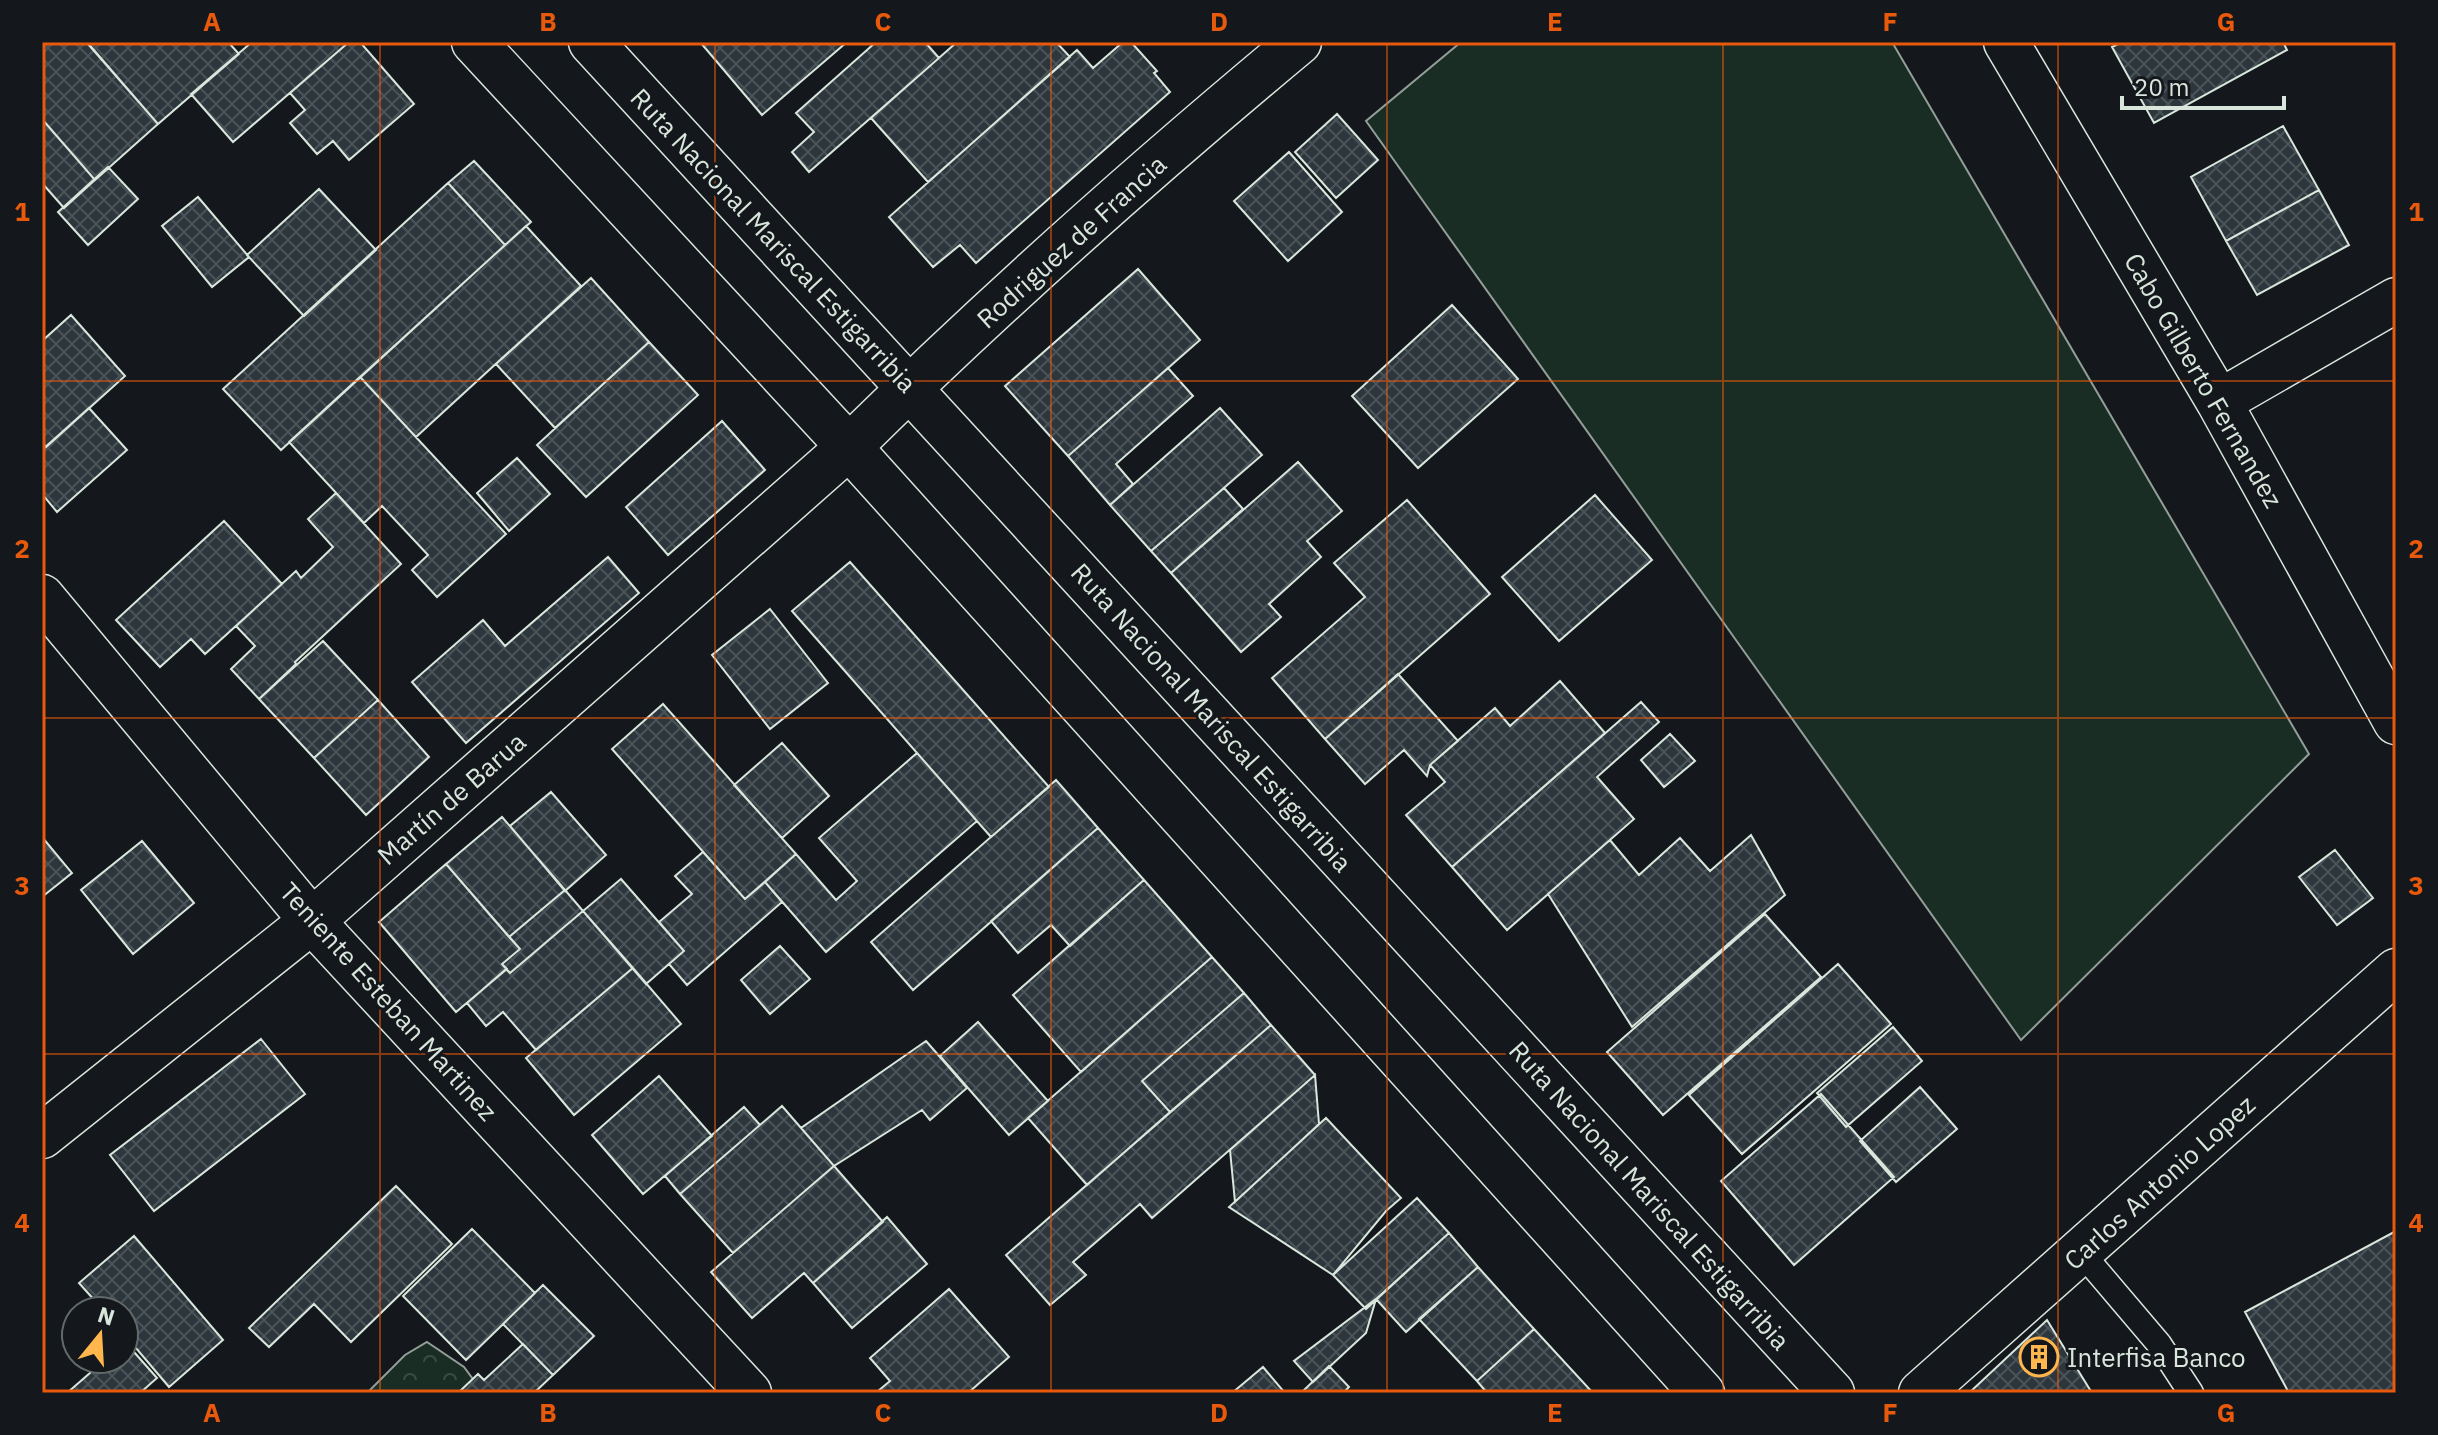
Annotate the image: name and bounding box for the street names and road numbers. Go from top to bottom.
street label: Ruta Nacional Mariscal Estigarribia [624,80,924,400]
street label: Rodriguez de Francia [969,147,1173,335]
street label: Cabo Gilberto Fernandez [2117,247,2291,513]
street label: Ruta Nacional Mariscal Estigarribia [1064,555,1360,879]
street label: Martín de Barua [370,724,532,872]
street label: Teniente Esteban Martinez [273,875,505,1127]
street label: Ruta Nacional Mariscal Estigarribia [1502,1033,1798,1357]
street label: Carlos Antonio Lopez [2056,1087,2262,1277]

